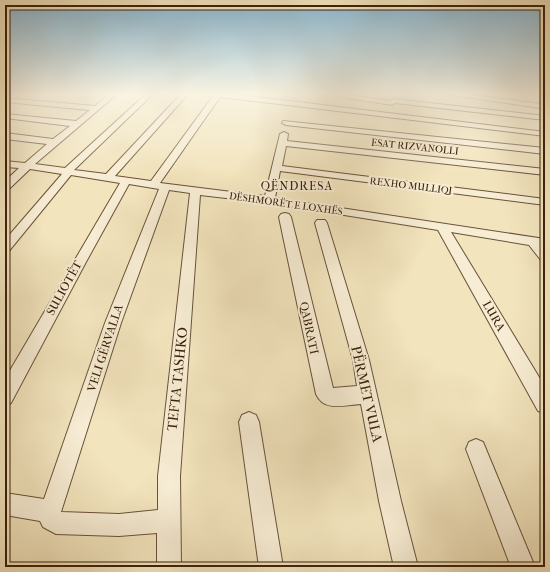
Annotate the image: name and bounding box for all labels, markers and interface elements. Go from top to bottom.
street label: ESAT RIZVANOLLI [371,136,459,158]
street label: REXHO MULLIQI [369,175,453,197]
district label: QËNDRESA [261,178,333,193]
street label: DËSHMORËT E LOXHËS [228,190,343,218]
street label: SULIOTËT [42,257,85,318]
street label: LURA [480,298,508,334]
street label: QABRATI [297,300,321,356]
street label: VELI GËRVALLA [83,302,126,394]
street label: TEFTA TASHKO [164,326,191,432]
street label: PËRMET VULA [347,344,386,445]

